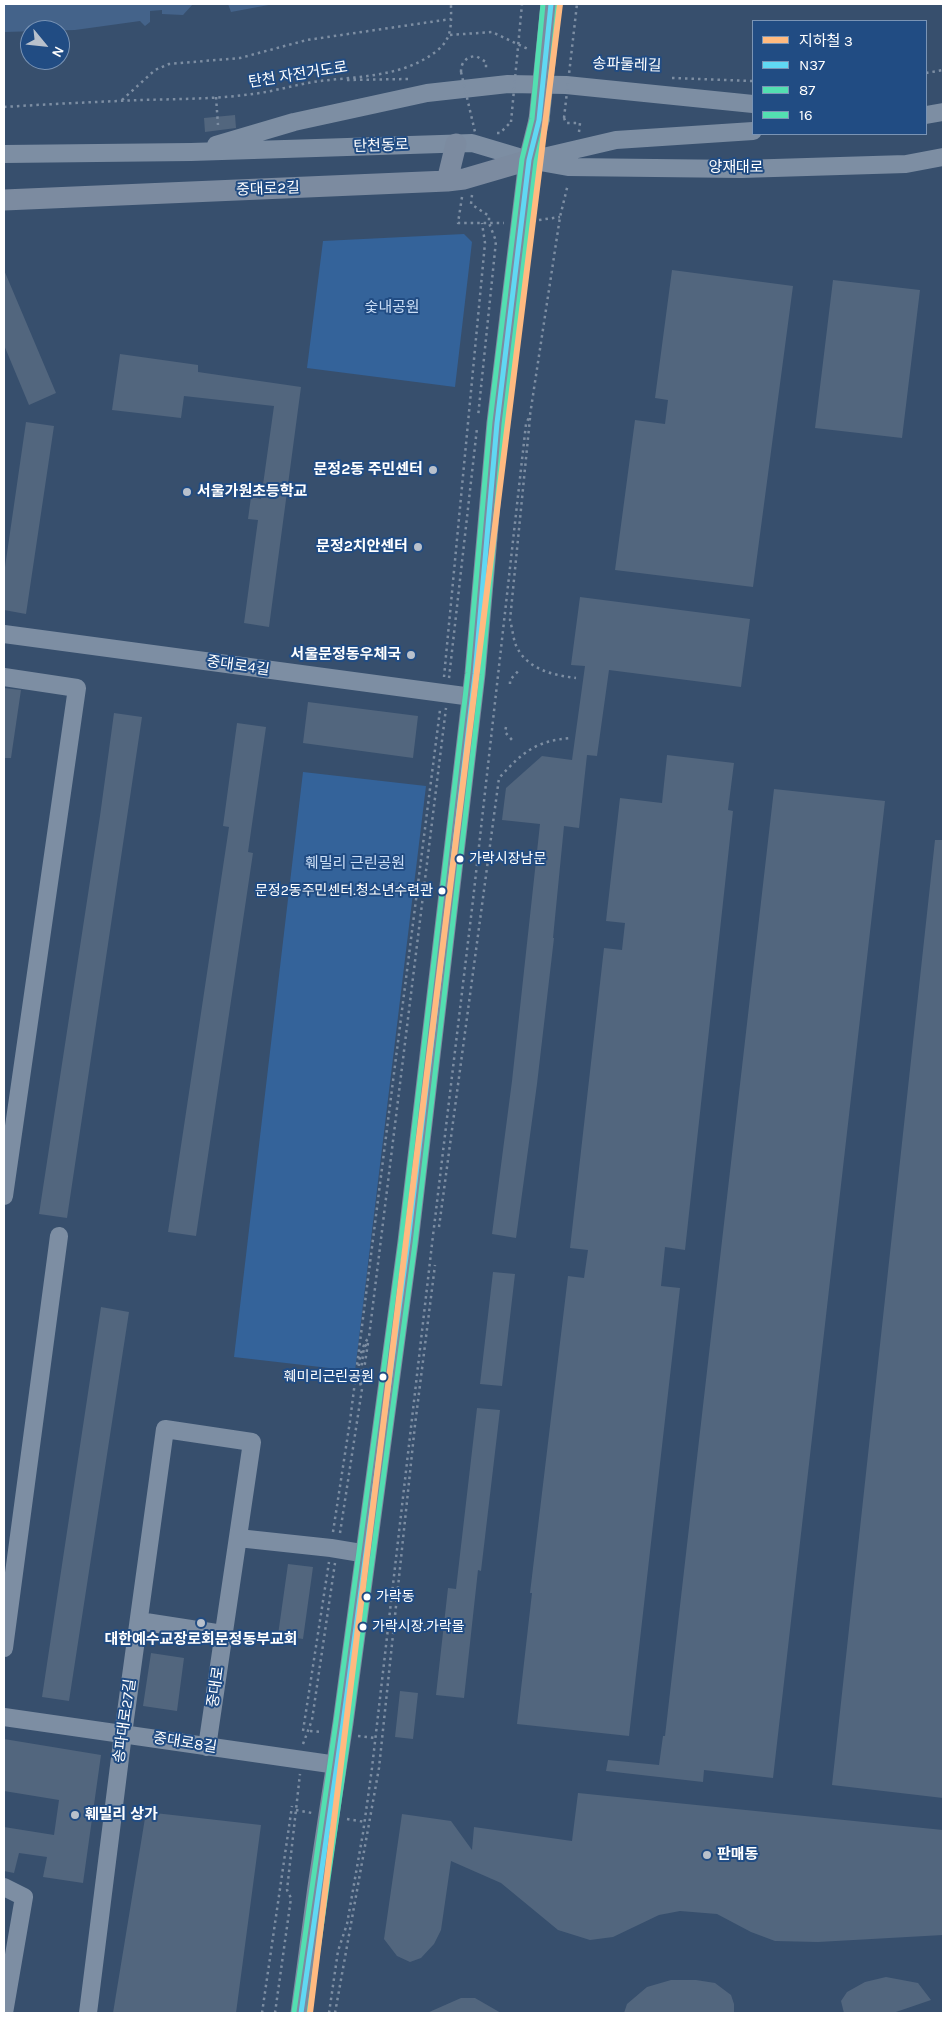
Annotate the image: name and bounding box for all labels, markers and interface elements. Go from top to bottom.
north arrow [20,20,70,70]
legend [752,20,927,135]
text: 지하철 3 [799,32,853,50]
text: N [48,43,68,60]
street label: 송파둘레길 [592,55,662,75]
text: N37 [799,56,825,74]
street label: 탄천 자전거도로 [247,58,349,92]
text: 87 [799,81,815,99]
text: 16 [799,106,813,124]
street label: 탄천동로 [353,136,409,156]
street label: 양재대로 [708,159,764,177]
street label: 중대로2길 [236,179,300,199]
park label: 숯내공원 [364,299,420,317]
place label: 문정2동 주민센터 [314,461,423,479]
marker: 문정2동 주민센터 [427,464,439,476]
place label: 서울가원초등학교 [197,483,307,501]
marker: 서울가원초등학교 [181,486,193,498]
place label: 문정2치안센터 [316,538,408,556]
marker: 문정2치안센터 [412,541,424,553]
place label: 서울문정동우체국 [291,646,401,664]
marker: 서울문정동우체국 [405,649,417,661]
street label: 중대로4길 [205,653,271,679]
place label: 가락시장남문 [469,851,546,867]
marker: 가락시장남문 [455,854,465,864]
park label: 훼밀리 근린공원 [305,855,405,873]
place label: 문정2동주민센터.청소년수련관 [255,883,433,899]
marker: 문정2동주민센터.청소년수련관 [437,886,447,896]
place label: 훼미리근린공원 [284,1369,374,1385]
marker: 훼미리근린공원 [378,1372,388,1382]
place label: 가락동 [376,1589,415,1605]
marker: 가락동 [362,1592,372,1602]
marker: 대한예수교장로회문정동부교회 [195,1617,207,1629]
place label: 가락시장.가락몰 [372,1619,465,1635]
marker: 가락시장.가락몰 [358,1622,368,1632]
place label: 대한예수교장로회문정동부교회 [104,1631,298,1649]
street label: 중대로 [204,1665,228,1709]
street label: 송파대로27길 [110,1678,140,1764]
street label: 중대로8길 [152,1729,218,1757]
place label: 훼밀리 상가 [85,1806,158,1824]
marker: 훼밀리 상가 [69,1809,81,1821]
place label: 판매동 [717,1846,758,1864]
marker: 판매동 [701,1849,713,1861]

